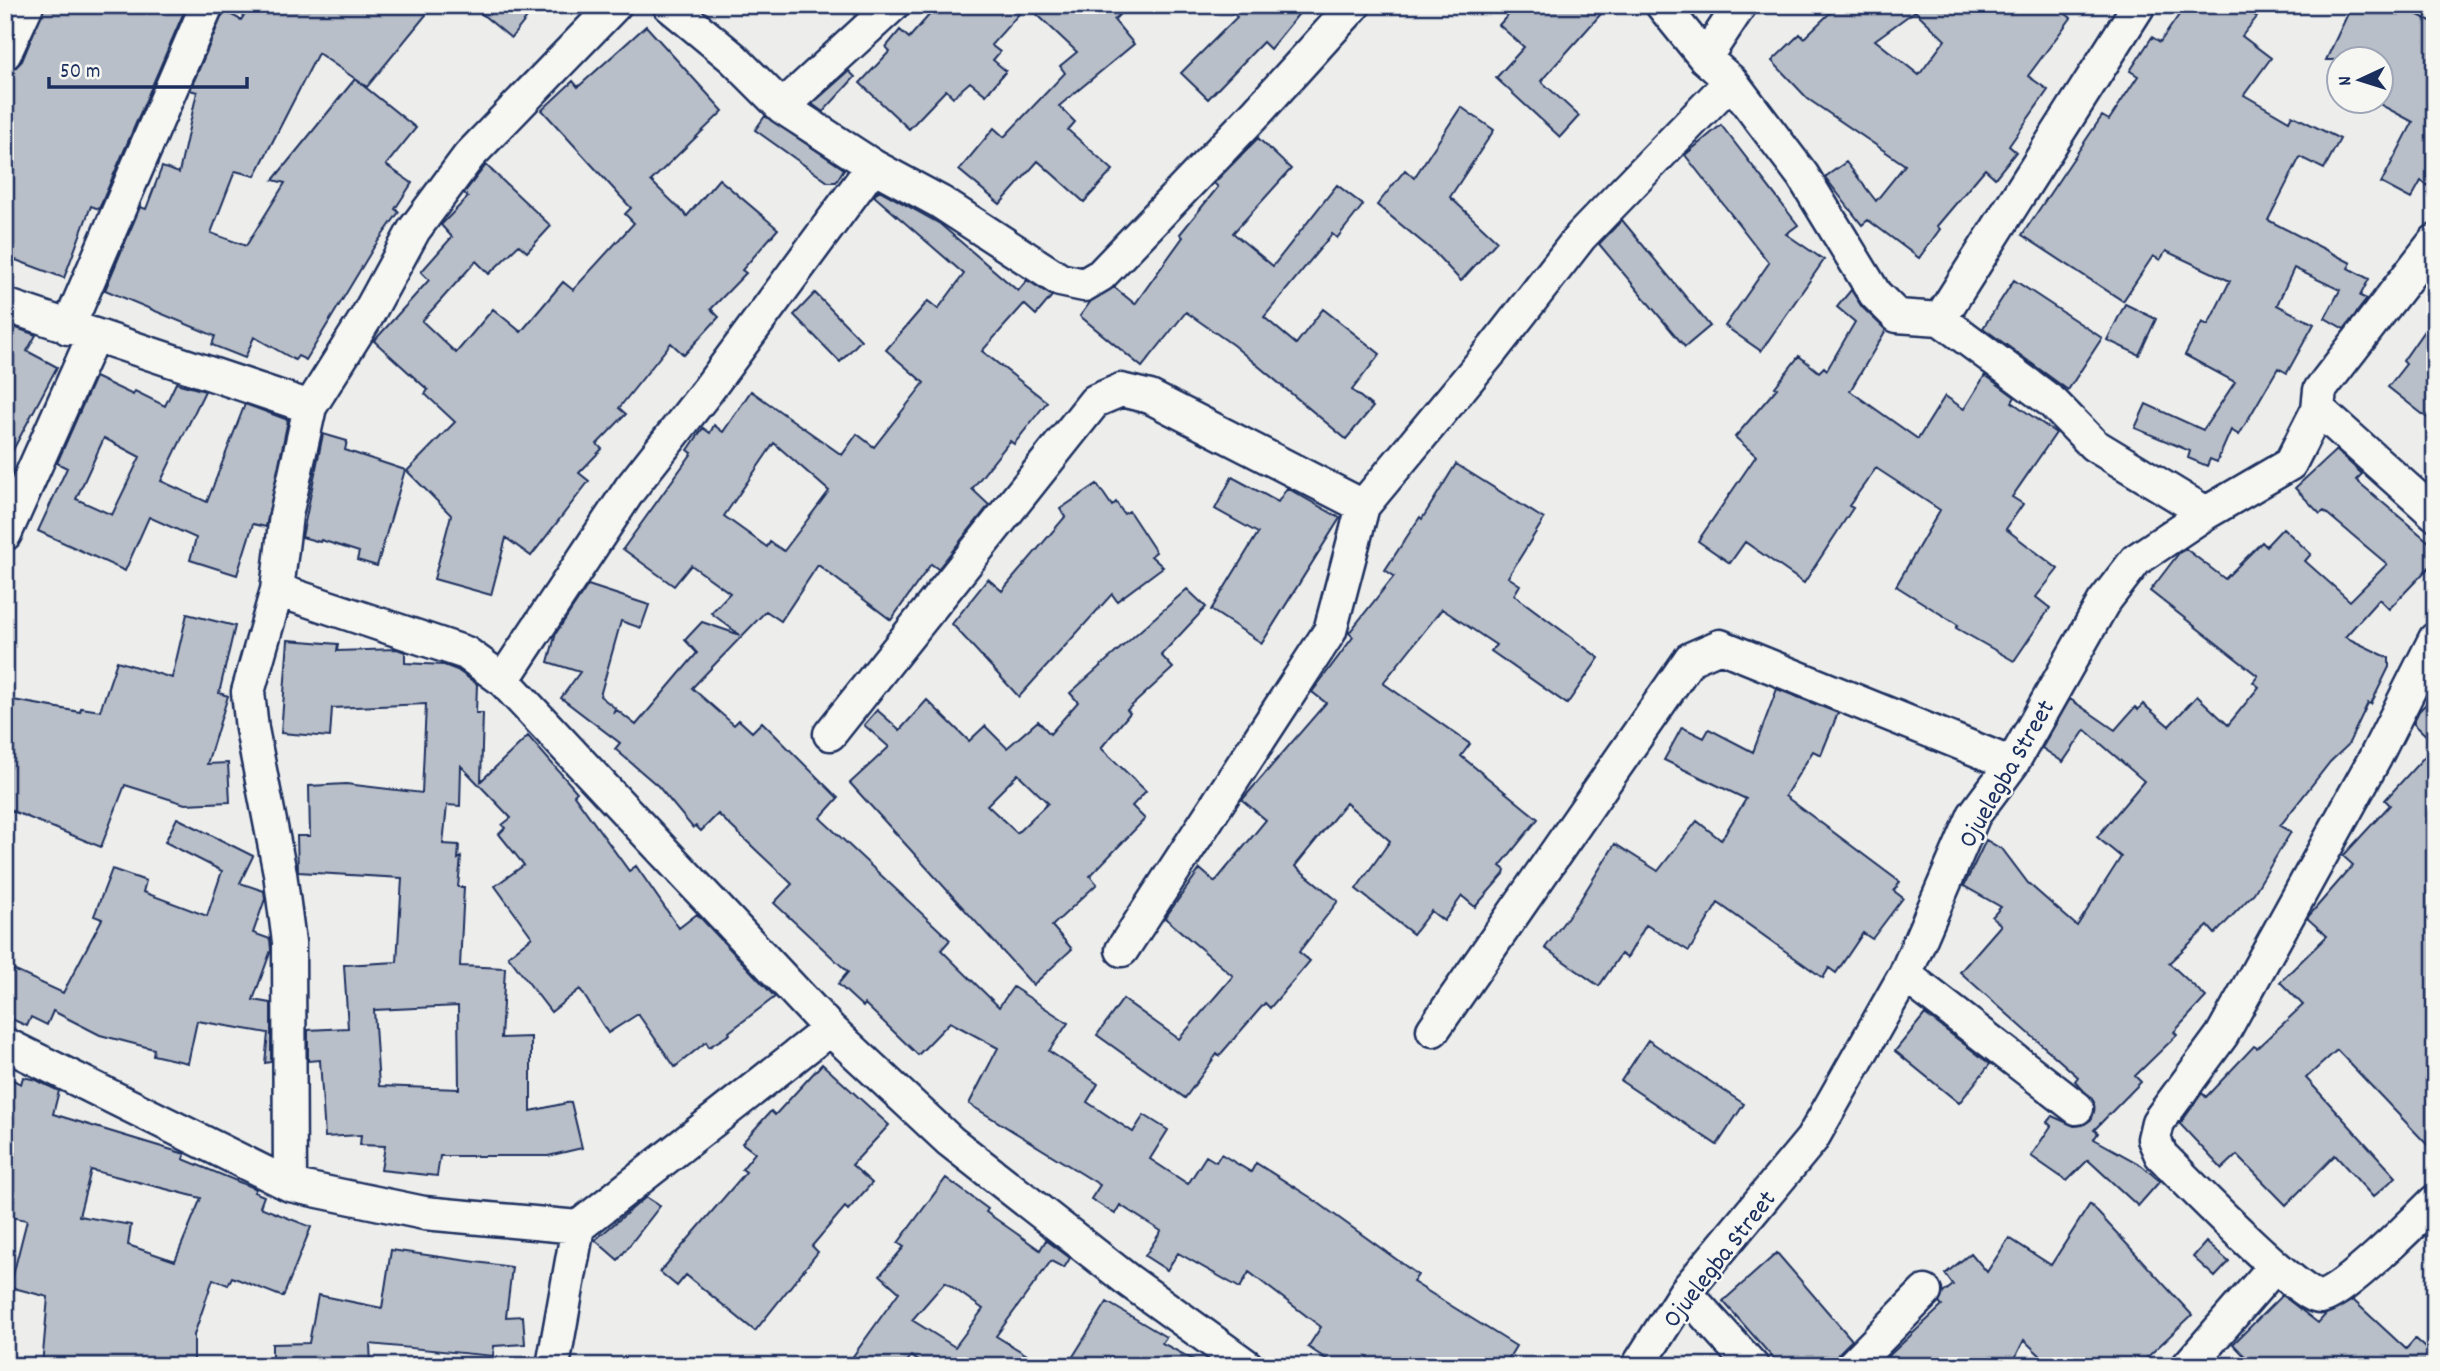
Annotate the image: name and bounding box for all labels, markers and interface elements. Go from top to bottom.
scale bar [49,46,247,90]
north arrow [2324,46,2394,116]
text: 50 m [60,58,100,88]
text: N [2333,75,2360,87]
street label: Ojuelegba Street [1951,693,2066,856]
street label: Ojuelegba Street [1655,1183,1787,1337]

